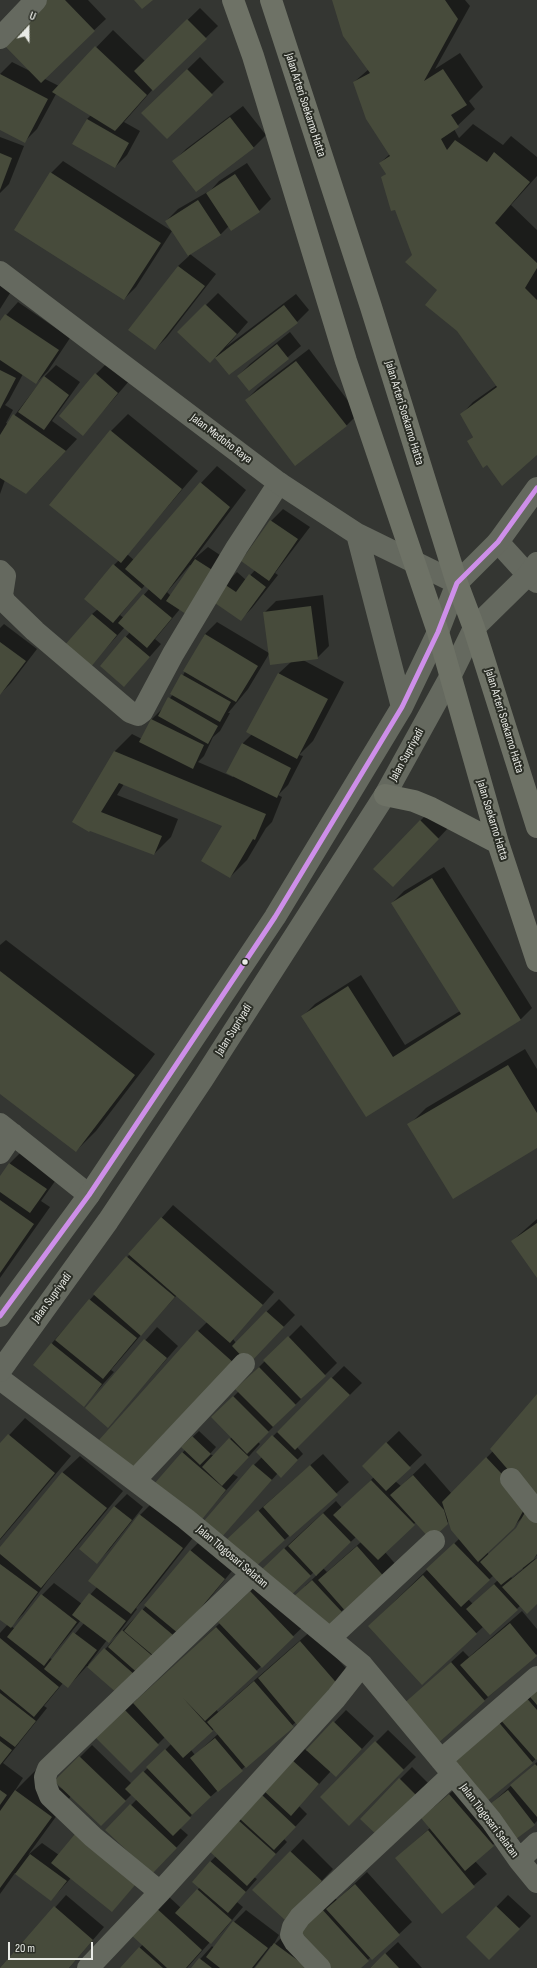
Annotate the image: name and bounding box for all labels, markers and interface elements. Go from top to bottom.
north arrow [8,8,48,48]
text: U [27,9,37,23]
street label: Jalan Arteri Soekarno Hatta [281,51,329,159]
street label: Jalan Arteri Soekarno Hatta [381,359,427,467]
street label: Jalan Medoho Raya [187,411,255,467]
street label: Jalan Arteri Soekarno Hatta [481,667,527,775]
street label: Jalan Supriyadi [387,726,427,784]
street label: Jalan Soekarno Hatta [473,778,511,862]
unlabelled marker [240,957,250,967]
street label: Jalan Supriyadi [213,1002,255,1058]
street label: Jalan Supriyadi [29,1270,75,1326]
street label: Jalan Tlogosari Selatan [193,1523,271,1591]
street label: Jalan Tlogosari Selatan [456,1781,522,1861]
scale bar [10,1934,95,1960]
text: 20 m [15,1941,35,1956]

